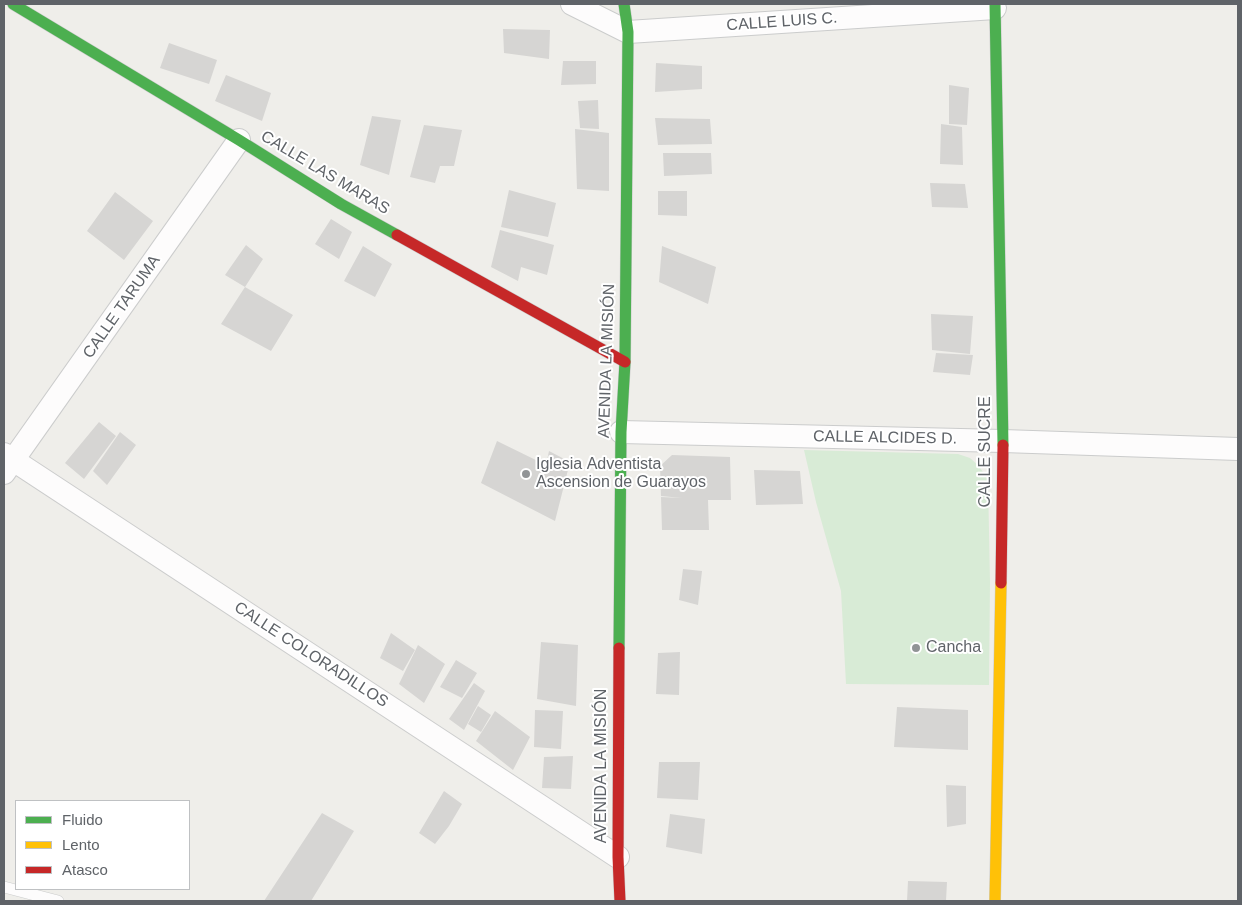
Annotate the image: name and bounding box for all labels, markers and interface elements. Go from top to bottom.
street label: CALLE LUIS C. [726,9,838,35]
street label: CALLE LAS MARAS [257,127,393,219]
street label: CALLE TARUMA [79,252,165,362]
street label: AVENIDA LA MISIÓN [595,284,619,438]
street label: CALLE SUCRE [976,396,996,508]
street label: CALLE ALCIDES D. [813,427,957,449]
place label: Iglesia Adventista Ascension de Guarayos [536,455,706,493]
marker: Iglesia Adventista Ascension de Guarayos [520,468,532,480]
street label: CALLE COLORADILLOS [230,598,392,712]
place label: Cancha [926,638,981,658]
marker: Cancha [910,642,922,654]
street label: AVENIDA LA MISIÓN [592,689,612,843]
legend [15,800,190,890]
text: Fluido [62,811,103,828]
text: Lento [62,836,100,853]
text: Atasco [62,861,108,878]

